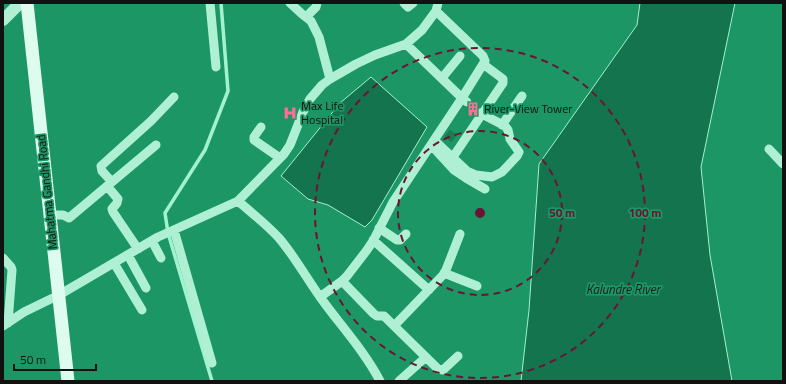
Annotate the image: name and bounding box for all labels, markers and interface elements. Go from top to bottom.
place label: Max Life Hospital [301,96,343,129]
place label: River-View Tower [484,99,572,118]
building icon: River-View Tower [465,101,481,117]
hospital icon: Max Life Hospital [282,105,298,121]
street label: Mahatma Gandhi Road [31,134,62,250]
text: 50 m [549,203,575,222]
text: 100 m [629,203,661,222]
centre of rings [473,206,487,220]
water label: Kalundre River [586,279,662,299]
scale bar [14,346,96,372]
text: 50 m [20,350,46,369]

